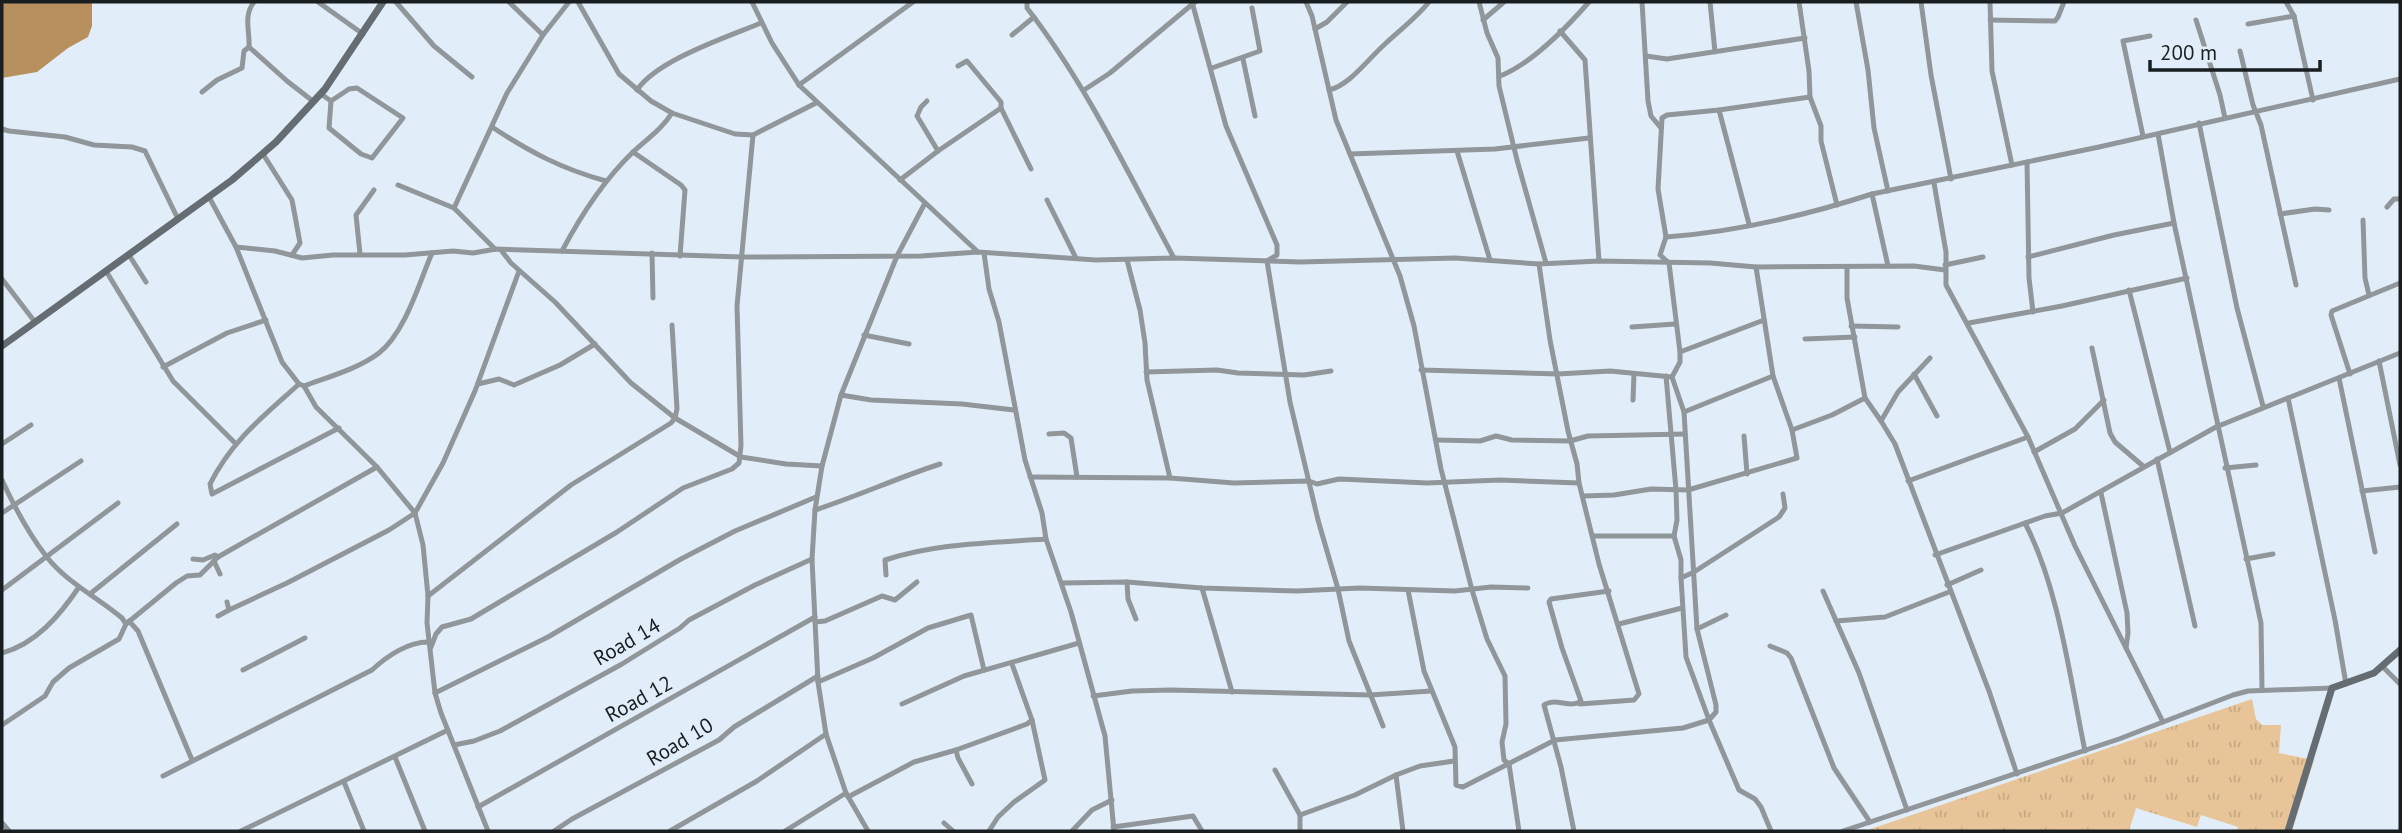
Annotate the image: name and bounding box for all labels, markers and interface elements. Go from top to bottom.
scale bar [2150,28,2320,72]
text: 200 m [2160,39,2217,66]
street label: Road 14 [588,612,665,672]
street label: Road 12 [600,669,677,728]
street label: Road 10 [642,711,718,772]

